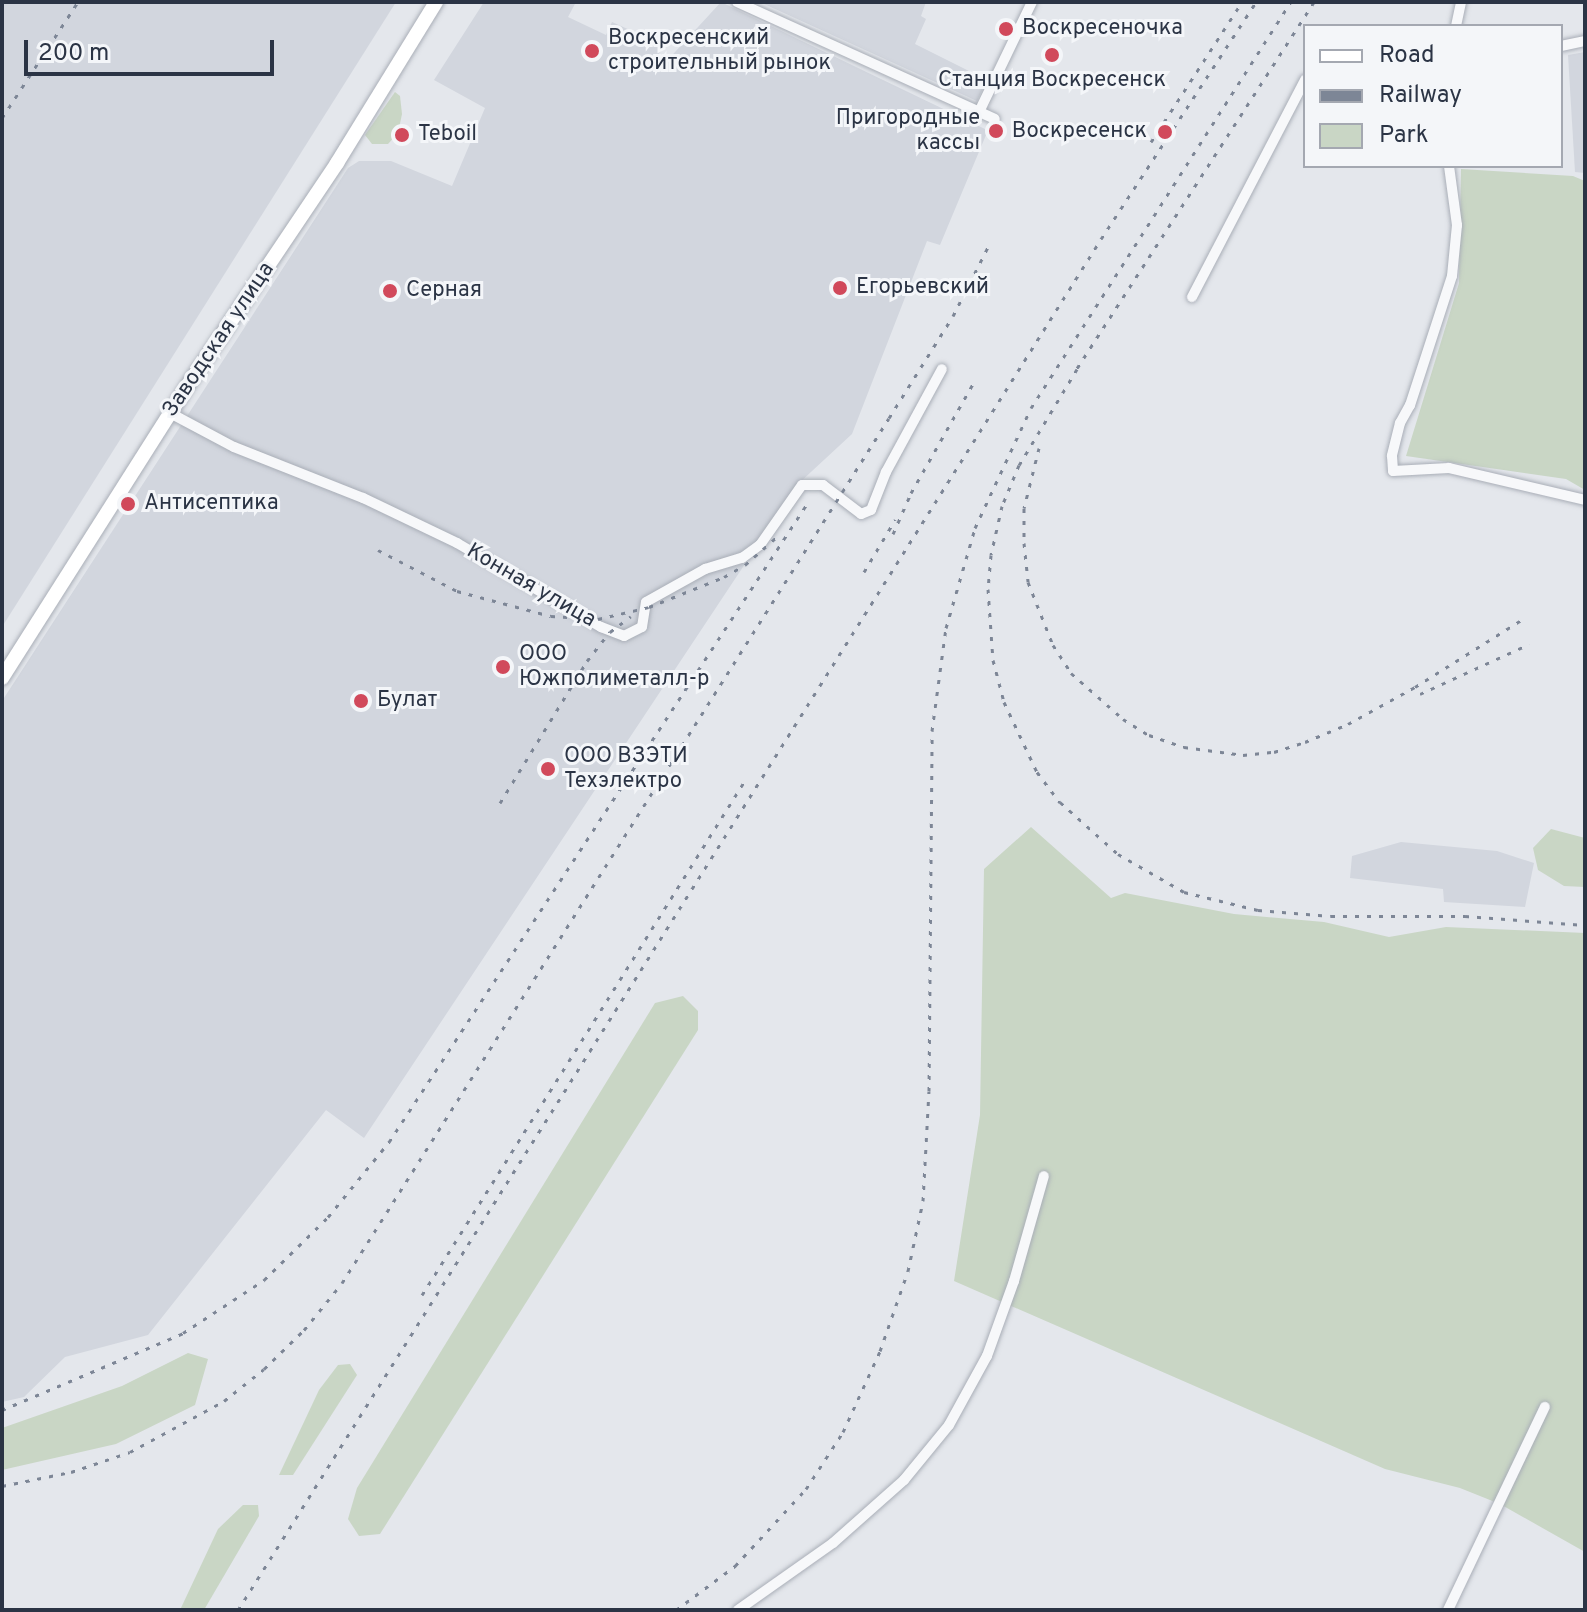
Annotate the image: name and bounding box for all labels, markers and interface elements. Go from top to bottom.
place label: Воскресеночка [1022,16,1183,42]
marker: Воскресеночка [997,20,1015,38]
scale bar [28,24,278,74]
legend [1303,24,1563,168]
place label: Воскресенский строительный рынок [608,25,831,76]
text: 200 m [38,39,109,69]
text: Road [1379,41,1435,71]
marker: Воскресенский строительный рынок [583,42,601,60]
marker: Станция Воскресенск [1043,46,1061,64]
place label: Станция Воскресенск [938,68,1166,94]
text: Railway [1379,81,1462,111]
place label: Пригородные кассы [836,105,980,156]
place label: Воскресенск [1012,119,1147,145]
marker: Воскресенск [1154,121,1176,143]
text: Park [1379,121,1429,151]
place label: Teboil [418,122,477,148]
marker: Пригородные кассы [987,122,1005,140]
marker: Teboil [393,126,411,144]
street label: Заводская улица [157,258,281,422]
place label: Егорьевский [856,275,989,301]
place label: Серная [406,278,482,304]
marker: Егорьевский [831,279,849,297]
marker: Серная [381,282,399,300]
place label: Антисептика [144,491,278,517]
marker: Антисептика [119,495,137,513]
street label: Конная улица [462,538,600,634]
place label: ООО Южполиметалл-р [519,641,710,692]
marker: ООО Южполиметалл-р [494,658,512,676]
place label: Булат [377,688,437,714]
marker: Булат [352,692,370,710]
place label: ООО ВЗЭТИ Техэлектро [564,743,688,794]
marker: ООО ВЗЭТИ Техэлектро [539,760,557,778]

